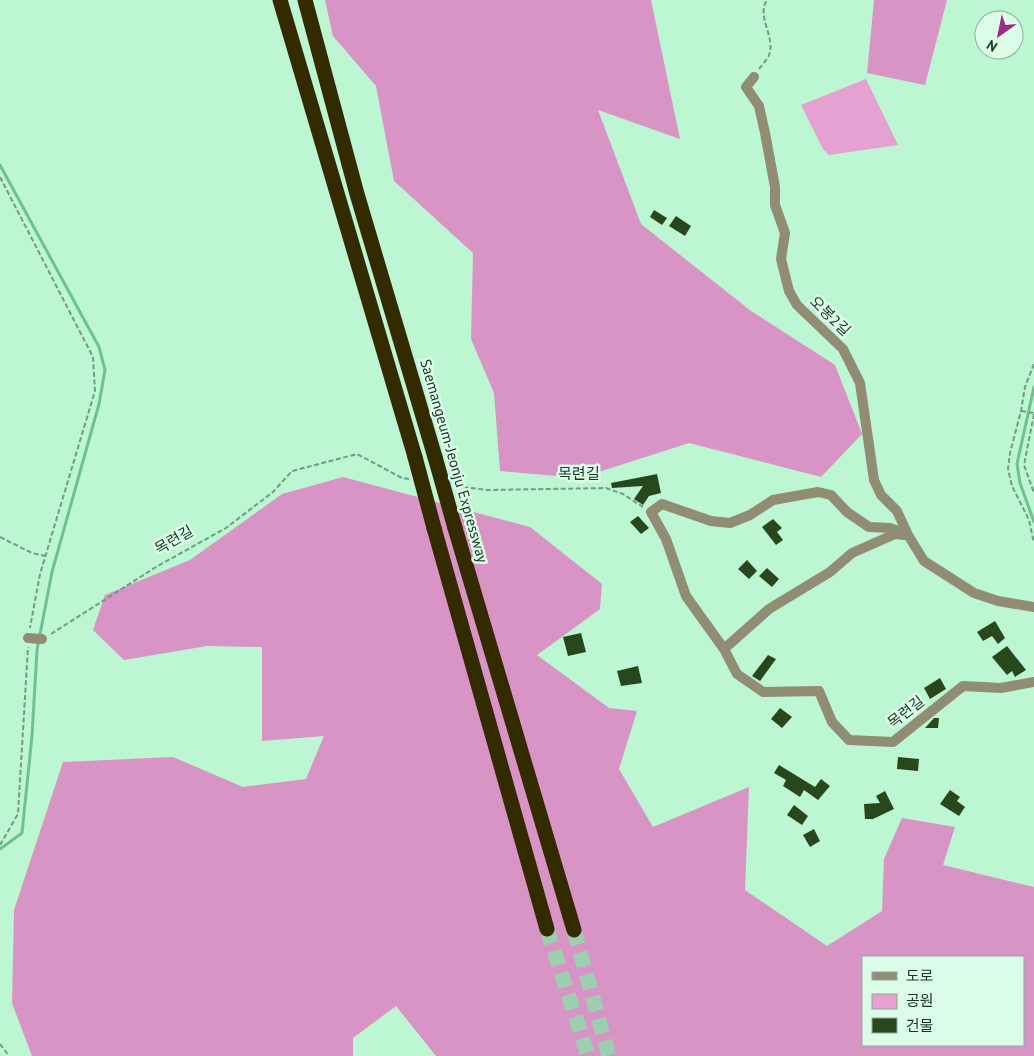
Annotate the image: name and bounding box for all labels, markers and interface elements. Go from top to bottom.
north arrow [974,10,1024,60]
text: N [983,36,1001,56]
street label: 오봉2길 [806,292,855,340]
street label: Saemangeum-Jeonju Expressway [416,357,493,565]
street label: 목련길 [558,464,600,483]
street label: 목련길 [151,521,196,558]
street label: 목련길 [884,691,928,732]
legend [862,956,1024,1046]
text: 도로 [906,966,934,985]
text: 공원 [906,991,934,1010]
text: 건물 [906,1016,934,1035]

